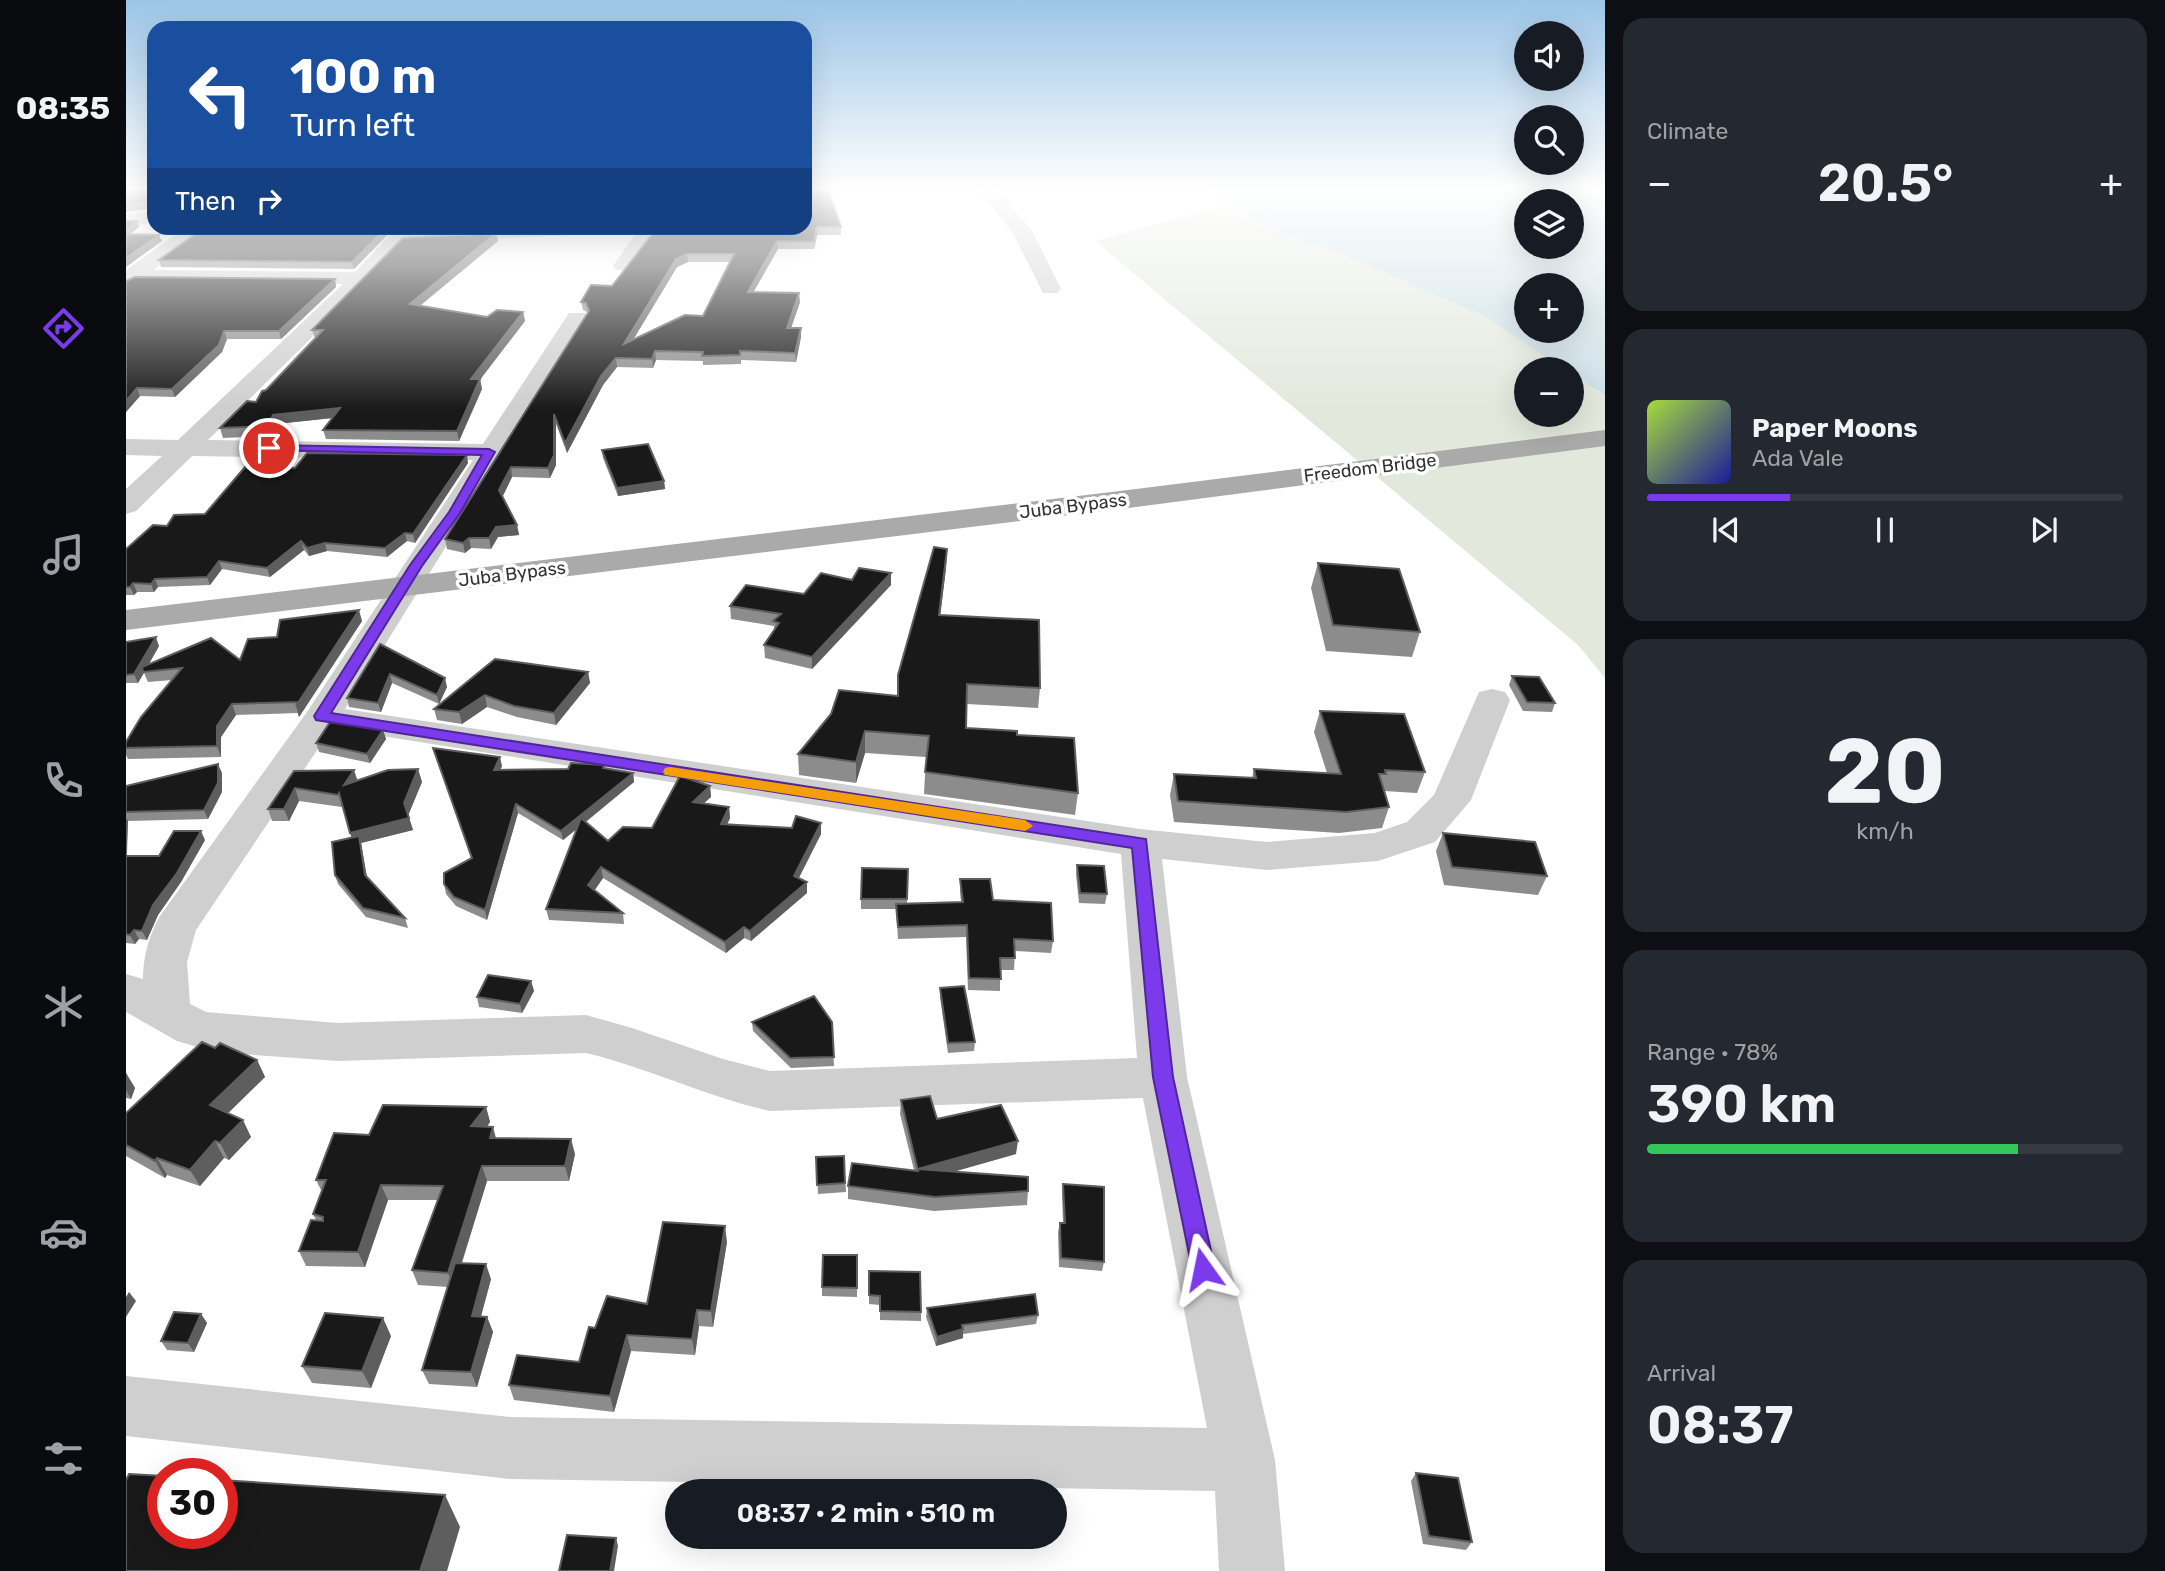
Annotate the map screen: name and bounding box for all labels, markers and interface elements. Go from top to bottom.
map controls [1514,21,1584,427]
button: sound [1514,21,1584,91]
text: 100 m [290,47,436,105]
icon: left [175,49,266,140]
text: 08:35 [16,89,110,127]
button: search [1514,105,1584,175]
text: Turn left [290,106,415,144]
text: Climate [1647,117,1728,145]
text: 20.5° [1818,152,1953,214]
text: − [1647,160,1672,206]
text: + [2099,160,2123,206]
icon: right [250,182,288,220]
text: Then [175,186,236,217]
button: layers [1514,189,1584,259]
button: + [1514,273,1584,343]
icon: directions [39,304,88,353]
button: − [1514,357,1584,427]
text: Paper Moons [1752,413,1918,444]
pin [239,418,299,478]
icon: arrive [250,429,288,467]
text: Ada Vale [1752,444,1844,472]
street label: Freedom Bridge [1303,449,1437,487]
street label: Juba Bypass [1018,488,1128,524]
icon: previous [1707,511,1745,549]
icon: pause [1866,511,1904,549]
icon: next [2025,511,2063,549]
icon: music [39,530,88,579]
street label: Juba Bypass [457,556,567,592]
text: 20 [1824,717,1946,825]
icon: phone [39,756,88,805]
text: km/h [1856,817,1914,845]
icon: climate [39,982,88,1031]
text: Range · 78% [1647,1038,1778,1066]
text: 390 km [1647,1073,1836,1135]
icon: car [39,1208,88,1257]
position arrow [1166,1232,1240,1306]
text: Arrival [1647,1359,1716,1387]
text: 08:37 [1647,1394,1794,1456]
icon: filters [39,1434,88,1483]
speed limit sign: 30 [147,1458,238,1549]
text: 08:37 · 2 min · 510 m [737,1498,995,1529]

